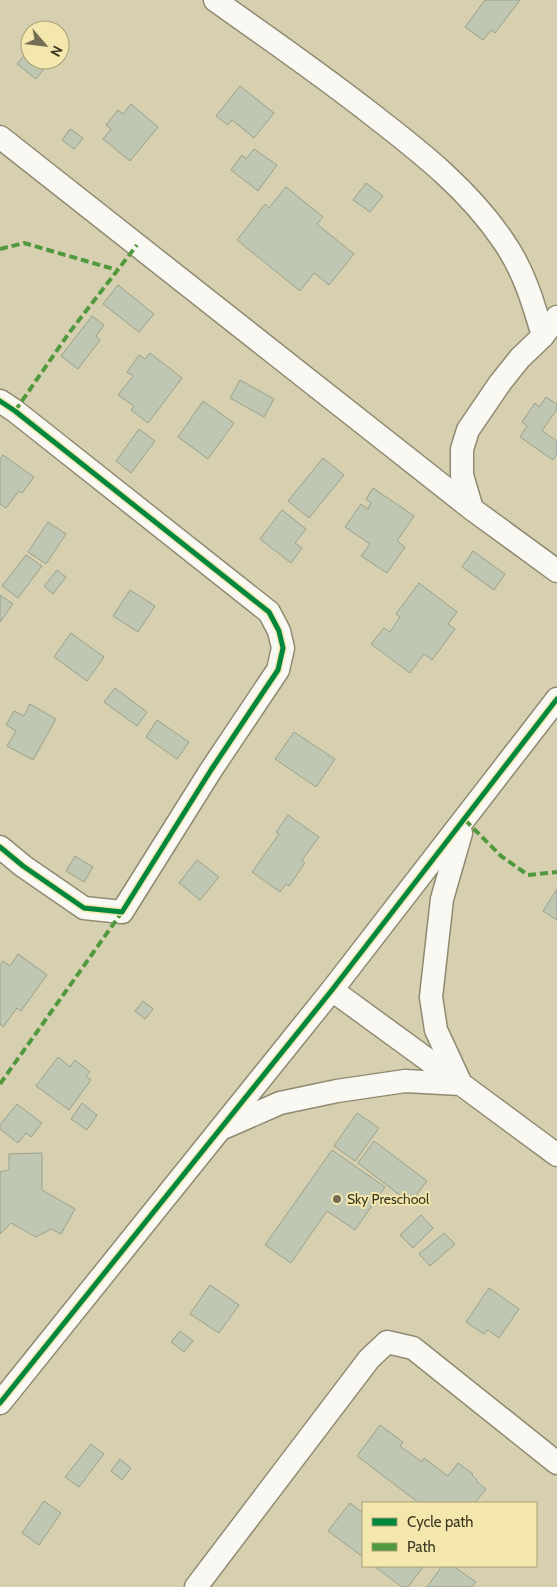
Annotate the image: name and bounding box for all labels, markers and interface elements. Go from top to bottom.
north arrow [20,20,70,70]
text: N [46,43,67,60]
place label: Sky Preschool [347,1190,430,1208]
marker: Sky Preschool [331,1193,343,1205]
legend [362,1502,537,1567]
text: Cycle path [407,1513,473,1531]
text: Path [407,1538,436,1556]

